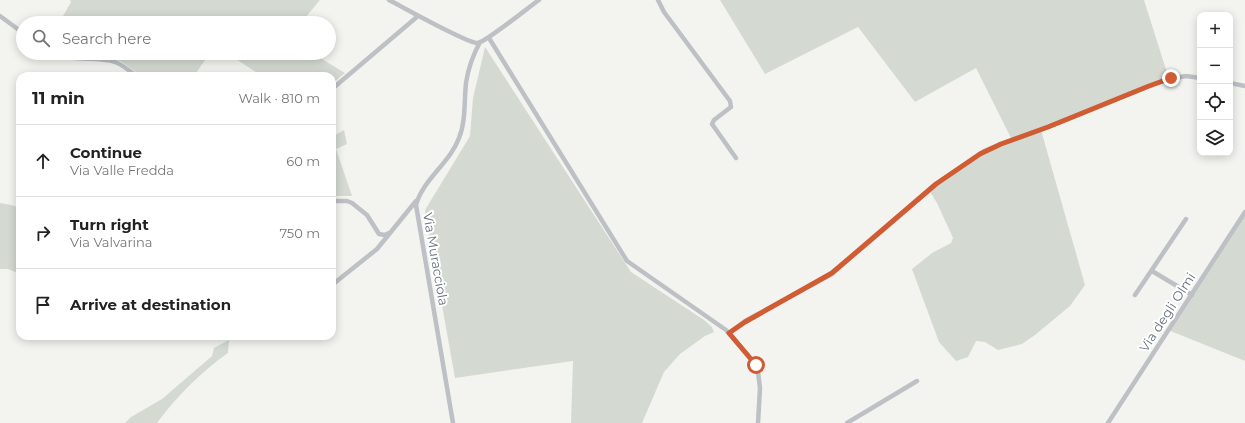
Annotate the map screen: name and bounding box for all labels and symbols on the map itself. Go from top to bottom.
route end [1162,69,1180,87]
street label: Via Muracciola [420,211,452,307]
street label: Via degli Olmi [1135,269,1199,355]
route start [747,356,765,374]

